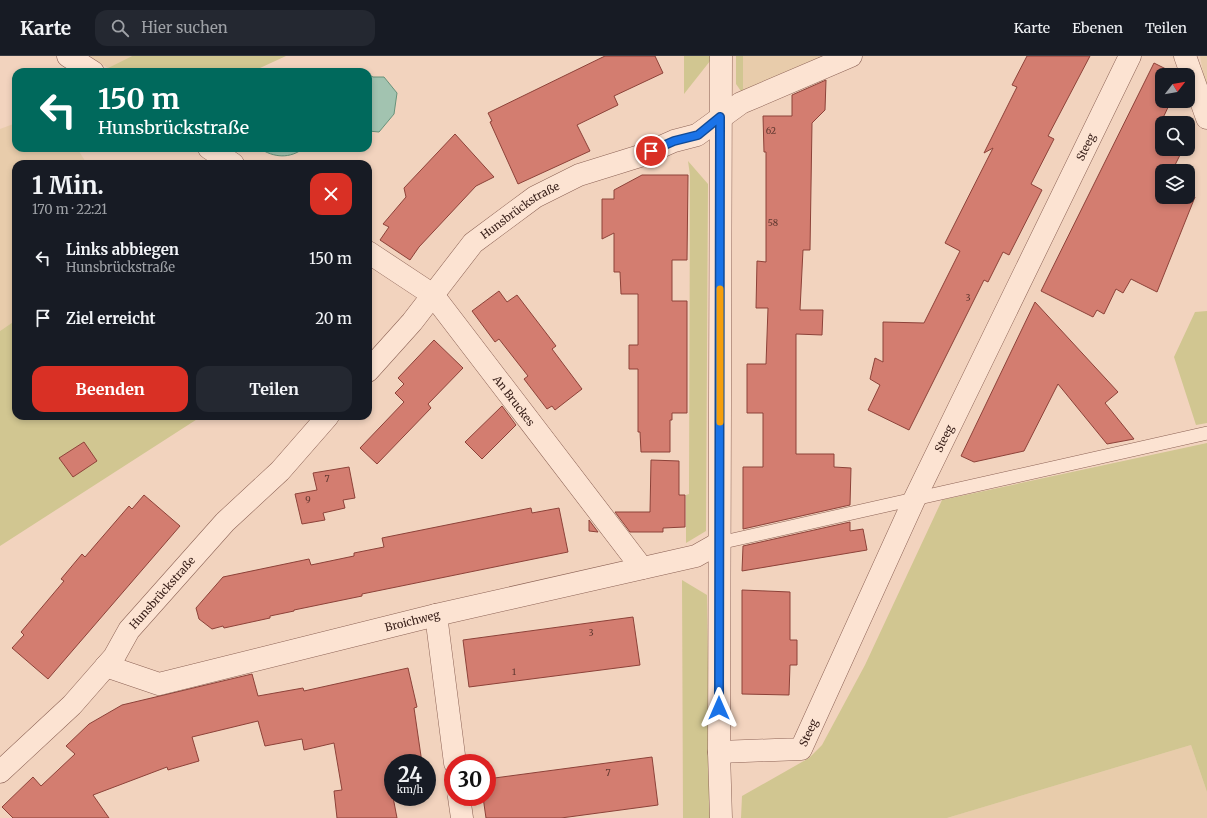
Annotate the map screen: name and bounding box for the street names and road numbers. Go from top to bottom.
street label: Steeg [1073,131,1098,163]
street label: Hunsbrückstraße [478,179,562,242]
street label: An Bruckes [489,372,538,429]
street label: Steeg [931,422,957,454]
street label: Hunsbrückstraße [126,553,198,632]
street label: Broichweg [383,607,441,634]
street label: Steeg [796,716,821,749]

